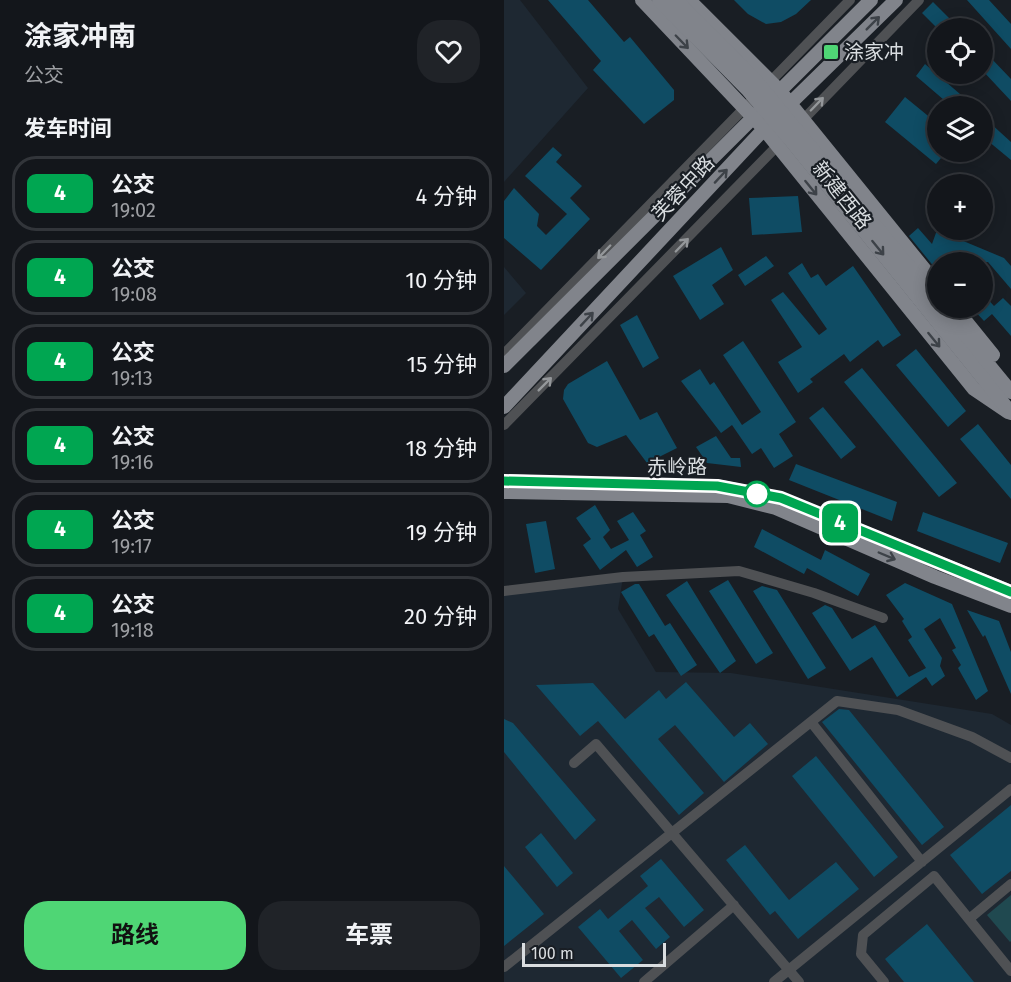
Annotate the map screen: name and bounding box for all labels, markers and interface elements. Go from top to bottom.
one-way arrow [865,16,880,31]
map controls [927,18,993,318]
button: locate [927,18,993,84]
text: 涂家冲南 [24,20,136,53]
button: heart [417,20,480,83]
one-way arrow [675,35,689,50]
place label: 涂家冲 [844,40,904,64]
marker: 涂家冲 [822,43,840,61]
text: 公交 [24,63,64,87]
button: layers [927,96,993,162]
one-way arrow [810,97,824,112]
text: 发车时间 [24,115,112,142]
street label: 芙蓉中路 [647,151,719,225]
street label: 新建西路 [808,156,876,234]
one-way arrow [713,169,728,184]
text: 公交 [111,171,155,198]
button: + [927,174,993,240]
text: 4 [54,180,66,206]
one-way arrow [805,180,818,196]
text: 4 分钟 [415,183,477,210]
text: 19:02 [111,198,156,222]
one-way arrow [675,237,689,252]
one-way arrow [872,240,885,256]
one-way arrow [596,245,611,260]
button: − [927,252,993,318]
text: 公交 [111,255,155,282]
text: 4 [54,264,66,290]
text: 10 分钟 [405,267,477,294]
text: 19:08 [111,282,157,306]
one-way arrow [580,311,594,326]
one-way arrow [928,332,941,348]
text: 公交 [111,339,155,366]
text: 4 [54,348,66,374]
text: 15 分钟 [407,351,477,378]
text: 19:13 [111,366,153,390]
one-way arrow [538,376,552,391]
text: 公交 [111,423,155,450]
text: 4 [54,432,66,458]
text: 18 分钟 [406,435,477,462]
text: 19:16 [111,450,153,474]
street label: 赤岭路 [647,455,707,479]
unlabelled marker [744,481,770,507]
line badge: 4 [820,504,860,542]
text: 公交 [111,507,155,534]
text: 4 [834,510,846,536]
text: 4 [54,516,66,542]
text: 19 分钟 [406,519,477,546]
text: 19:17 [111,534,152,558]
one-way arrow [878,552,896,563]
text: 公交 [111,591,155,618]
text: 4 [54,600,66,626]
text: 20 分钟 [404,603,477,630]
text: 19:18 [111,618,154,642]
button: 路线 [24,901,246,970]
button: 车票 [258,901,480,970]
scale bar [522,940,666,968]
text: 100 m [531,944,574,963]

